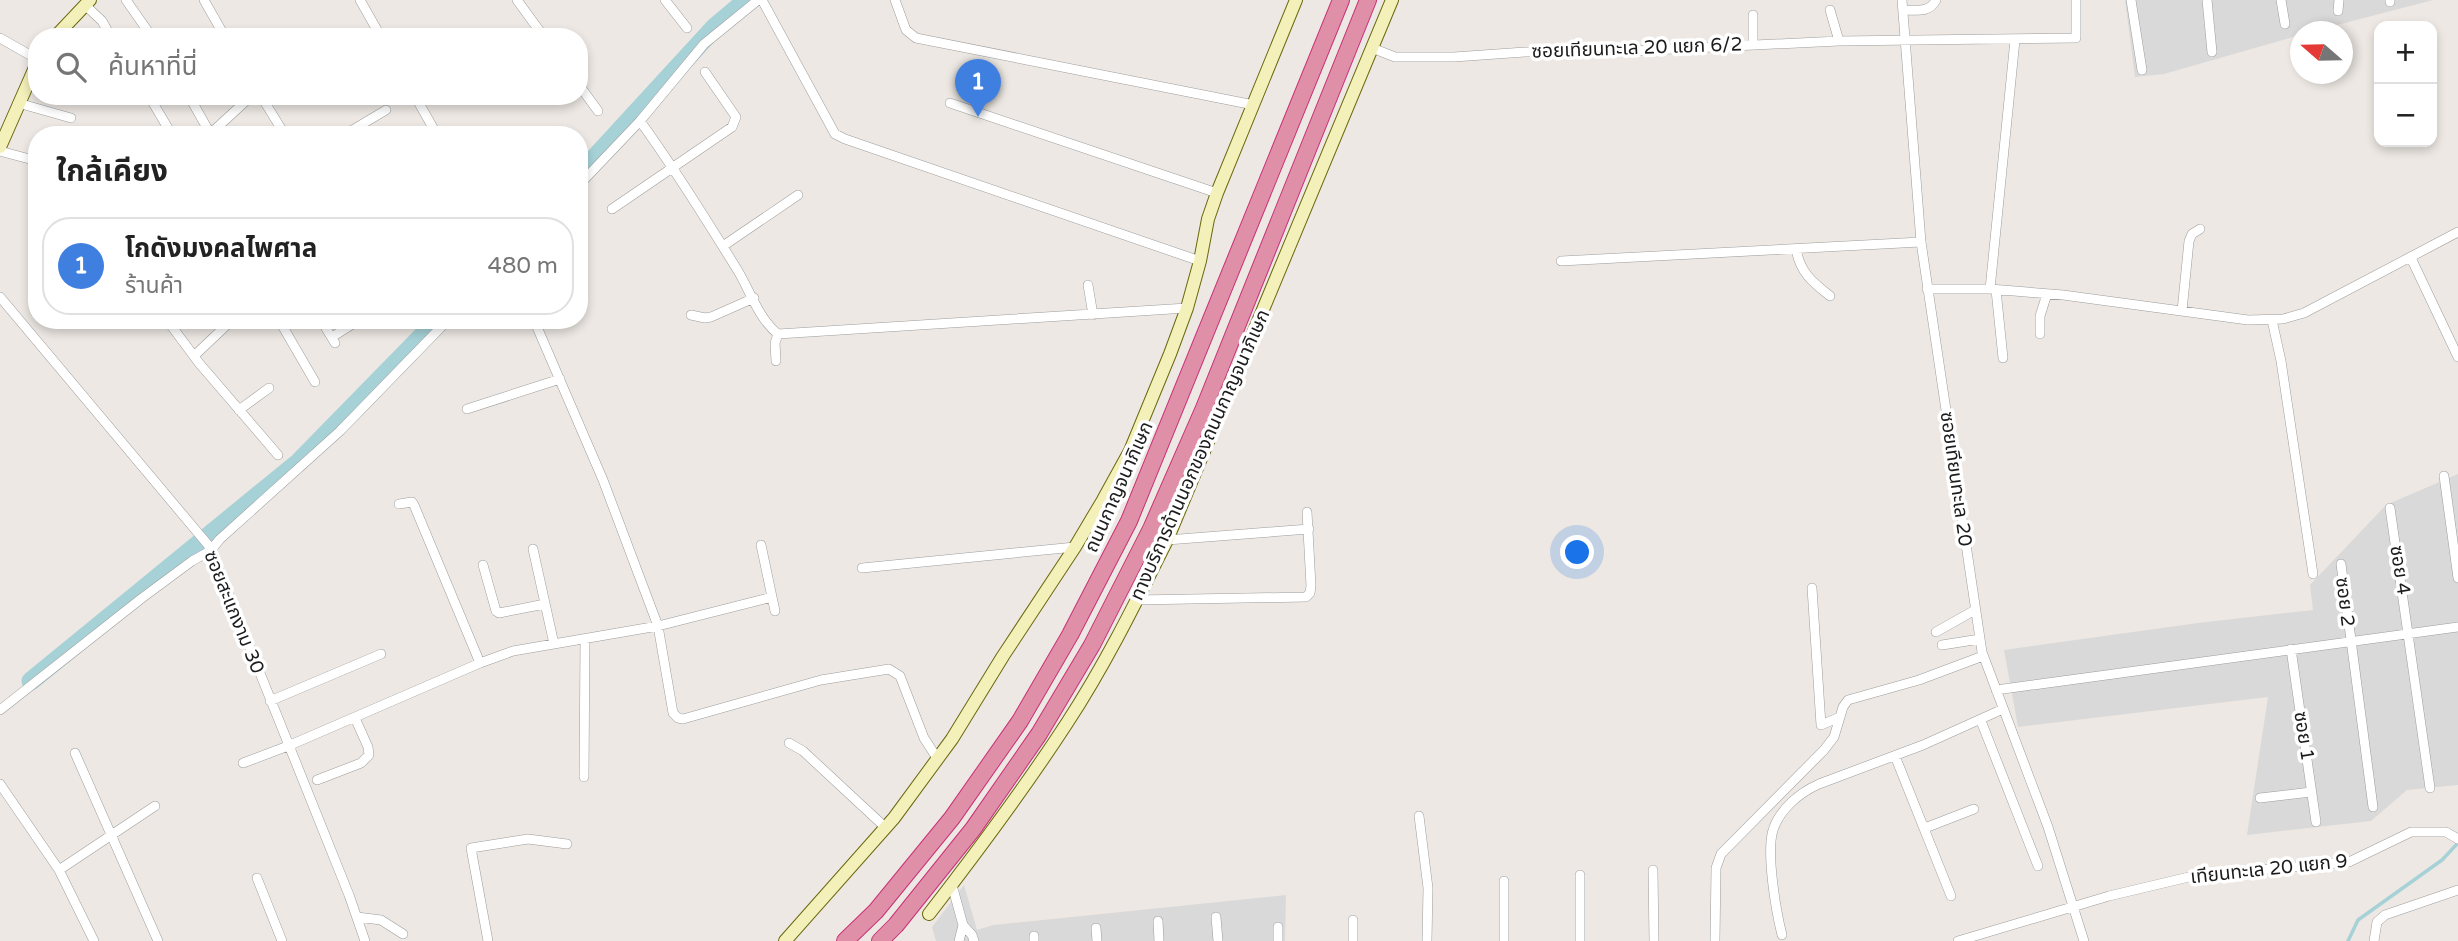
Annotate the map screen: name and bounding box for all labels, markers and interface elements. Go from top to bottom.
north arrow [2290,21,2353,84]
map controls [2374,21,2437,147]
button: + [2374,21,2437,84]
search box [28,28,588,105]
street label: ซอยเทียนทะเล 20 แยก 6/2 [1531,33,1743,63]
icon: search [52,48,90,86]
text: ค้นหาที่นี่ [108,51,198,82]
pin: 1 [955,59,1001,117]
button: − [2374,84,2437,147]
text: ใกล้เคียง [56,153,168,190]
text: โกดังมงคลไพศาล [125,233,317,264]
text: 1 [74,252,88,280]
text: 480 m [488,252,558,280]
text: ร้านค้า [125,272,183,300]
street label: ทางบริการด้านนอกของถนนกาญจนาภิเษก [1125,306,1274,604]
street label: ซอยเทียนทะเล 20 [1936,410,1976,548]
street label: ถนนกาญจนาภิเษก [1080,418,1158,556]
your location [1560,535,1594,569]
street label: ซอย 4 [2385,544,2415,596]
street label: ซอยสะแกงาม 30 [199,547,269,677]
street label: ซอย 2 [2331,576,2359,628]
street label: ซอย 1 [2289,710,2319,762]
street label: เทียนทะเล 20 แยก 9 [2189,850,2349,888]

